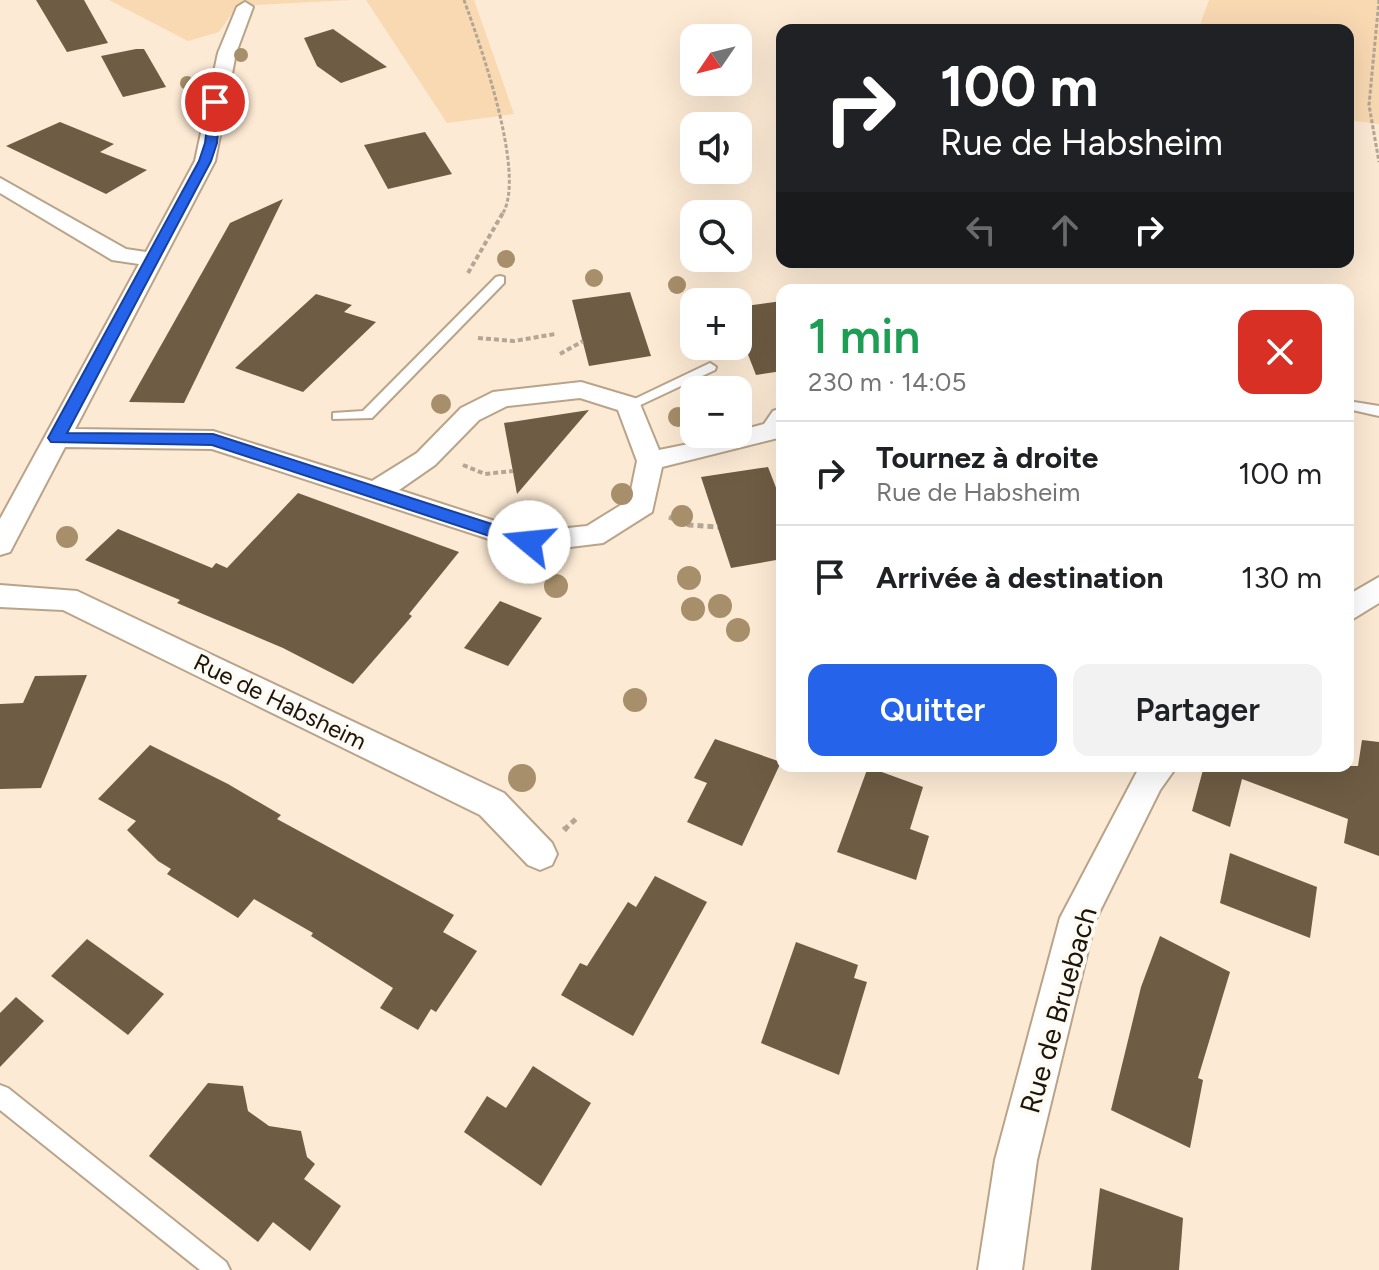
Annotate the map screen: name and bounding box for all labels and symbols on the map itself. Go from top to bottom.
north arrow [680,24,752,96]
pin [181,68,249,136]
position arrow [487,500,571,584]
street label: Rue de Habsheim [189,647,371,756]
street label: Rue de Bruebach [1012,903,1104,1117]

